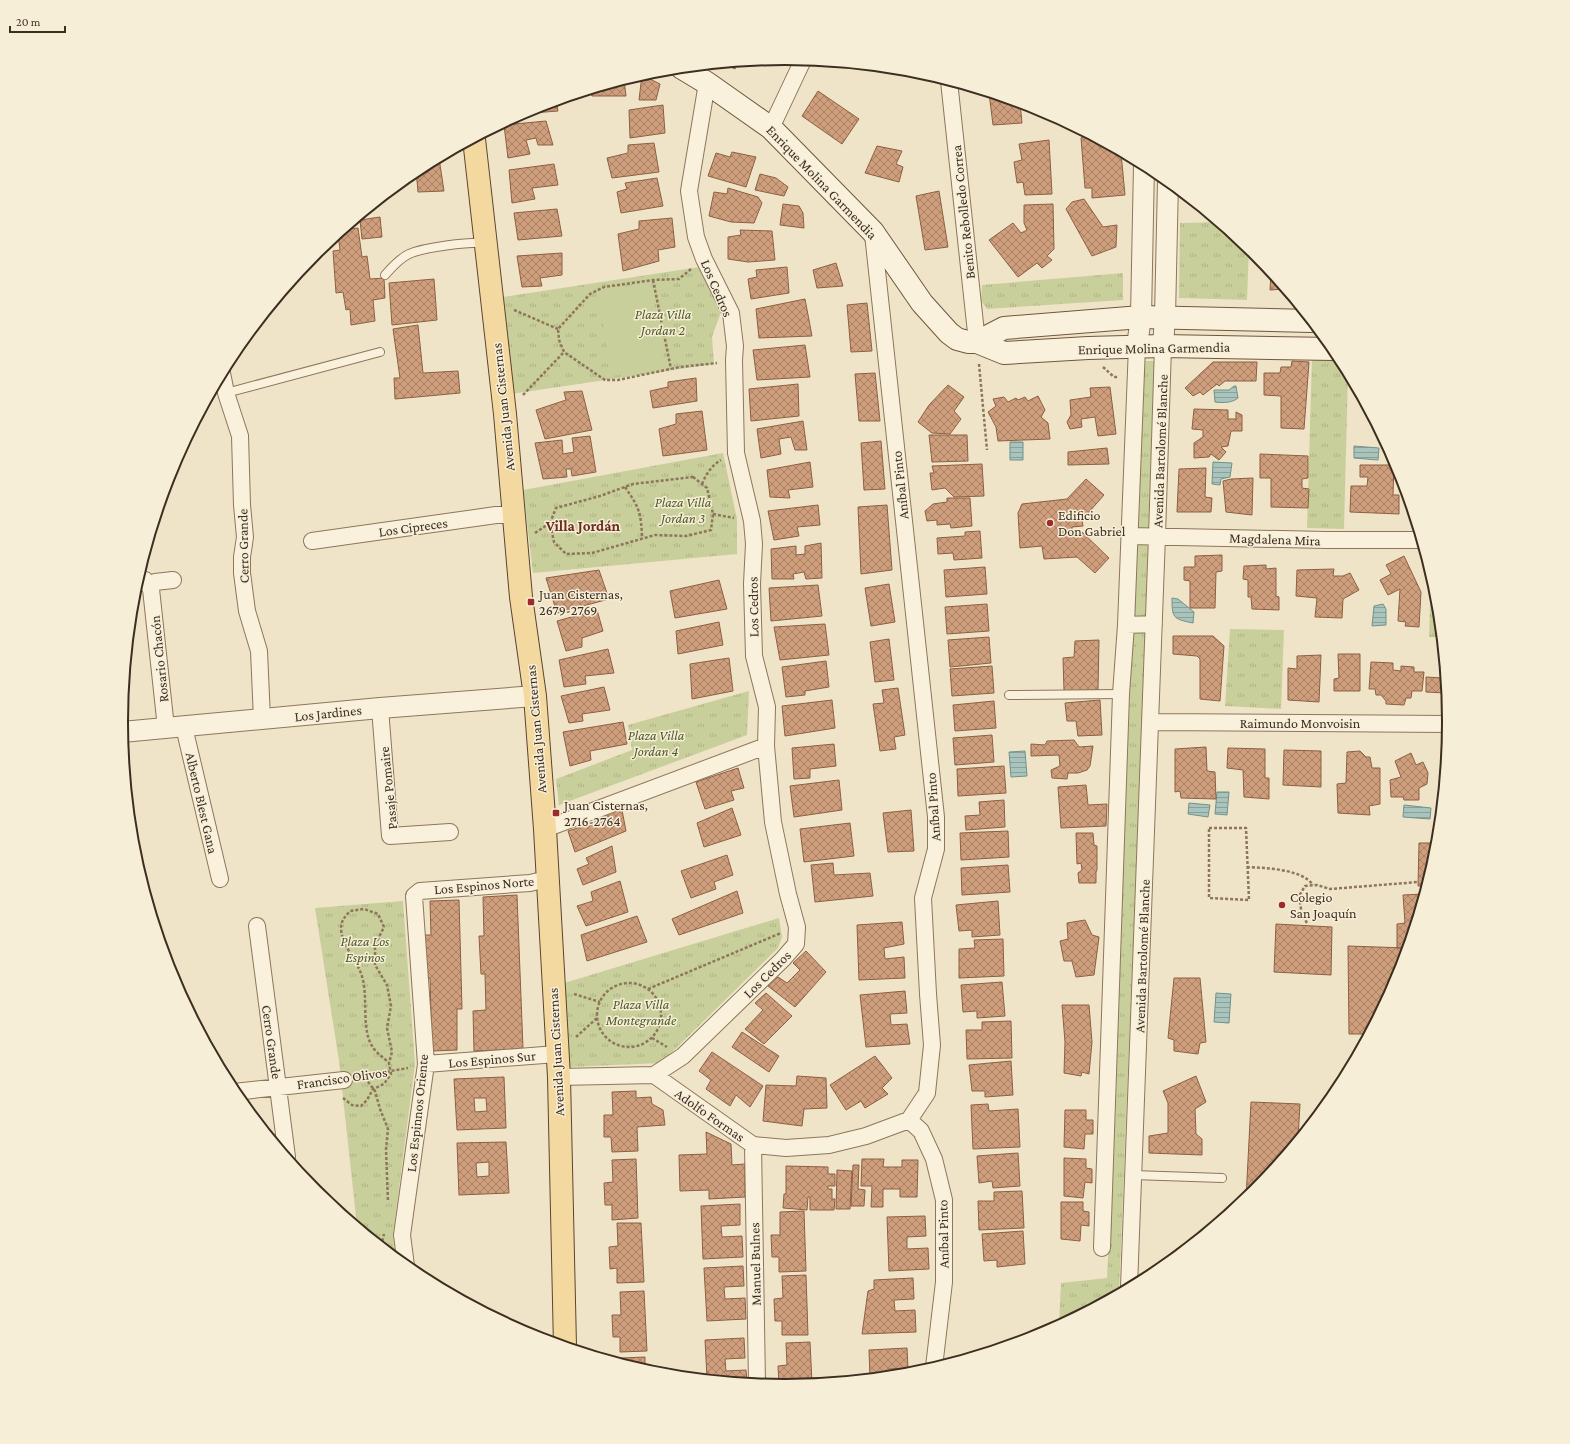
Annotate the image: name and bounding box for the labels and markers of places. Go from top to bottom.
place label: Edificio Don Gabriel [1058,507,1126,539]
marker: Edificio Don Gabriel [1045,518,1055,528]
place label: Juan Cisternas, 2679-2769 [537,586,623,618]
marker: Juan Cisternas, 2679-2769 [526,597,536,607]
place label: Juan Cisternas, 2716-2764 [562,797,648,829]
marker: Juan Cisternas, 2716-2764 [551,808,561,818]
place label: Colegio San Joaquín [1290,889,1357,921]
marker: Colegio San Joaquín [1277,900,1287,910]

